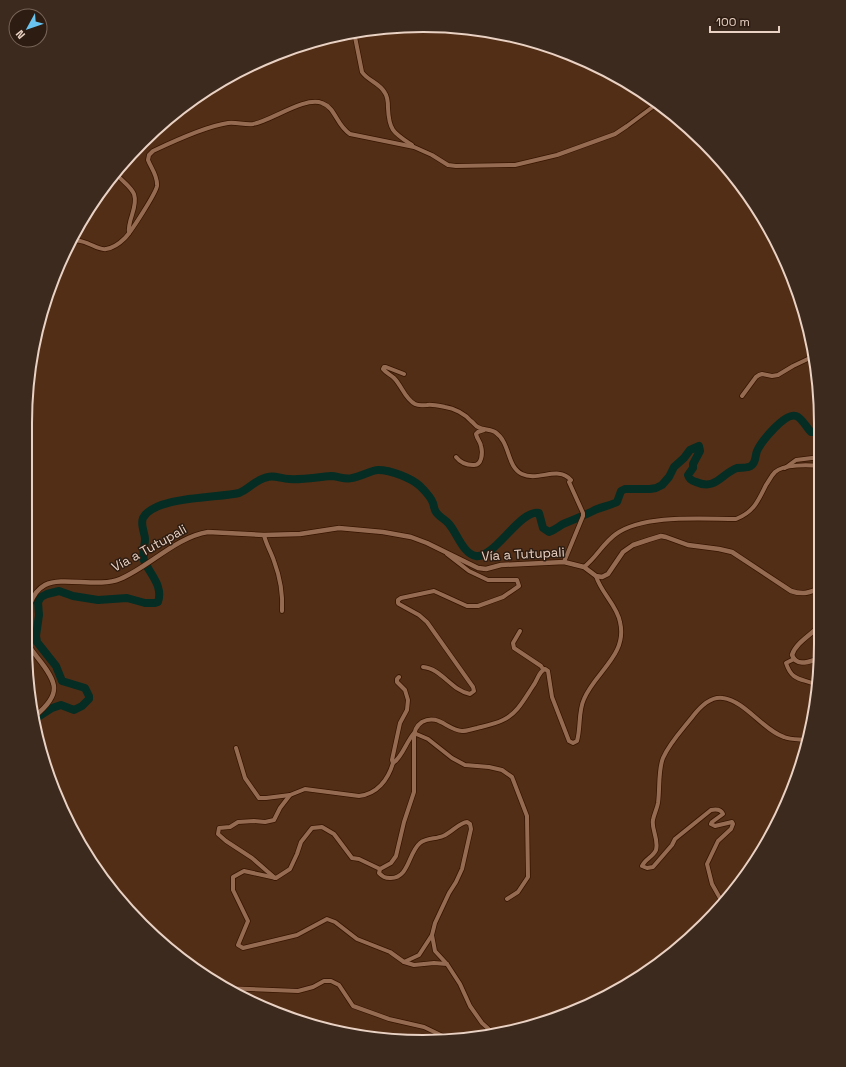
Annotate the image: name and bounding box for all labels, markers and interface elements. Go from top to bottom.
north arrow [8,8,48,48]
scale bar [710,8,779,34]
text: 100 m [716,14,750,30]
text: N [13,27,28,42]
street label: Vía a Tutupali [108,520,190,576]
street label: Vía a Tutupali [481,543,565,565]

